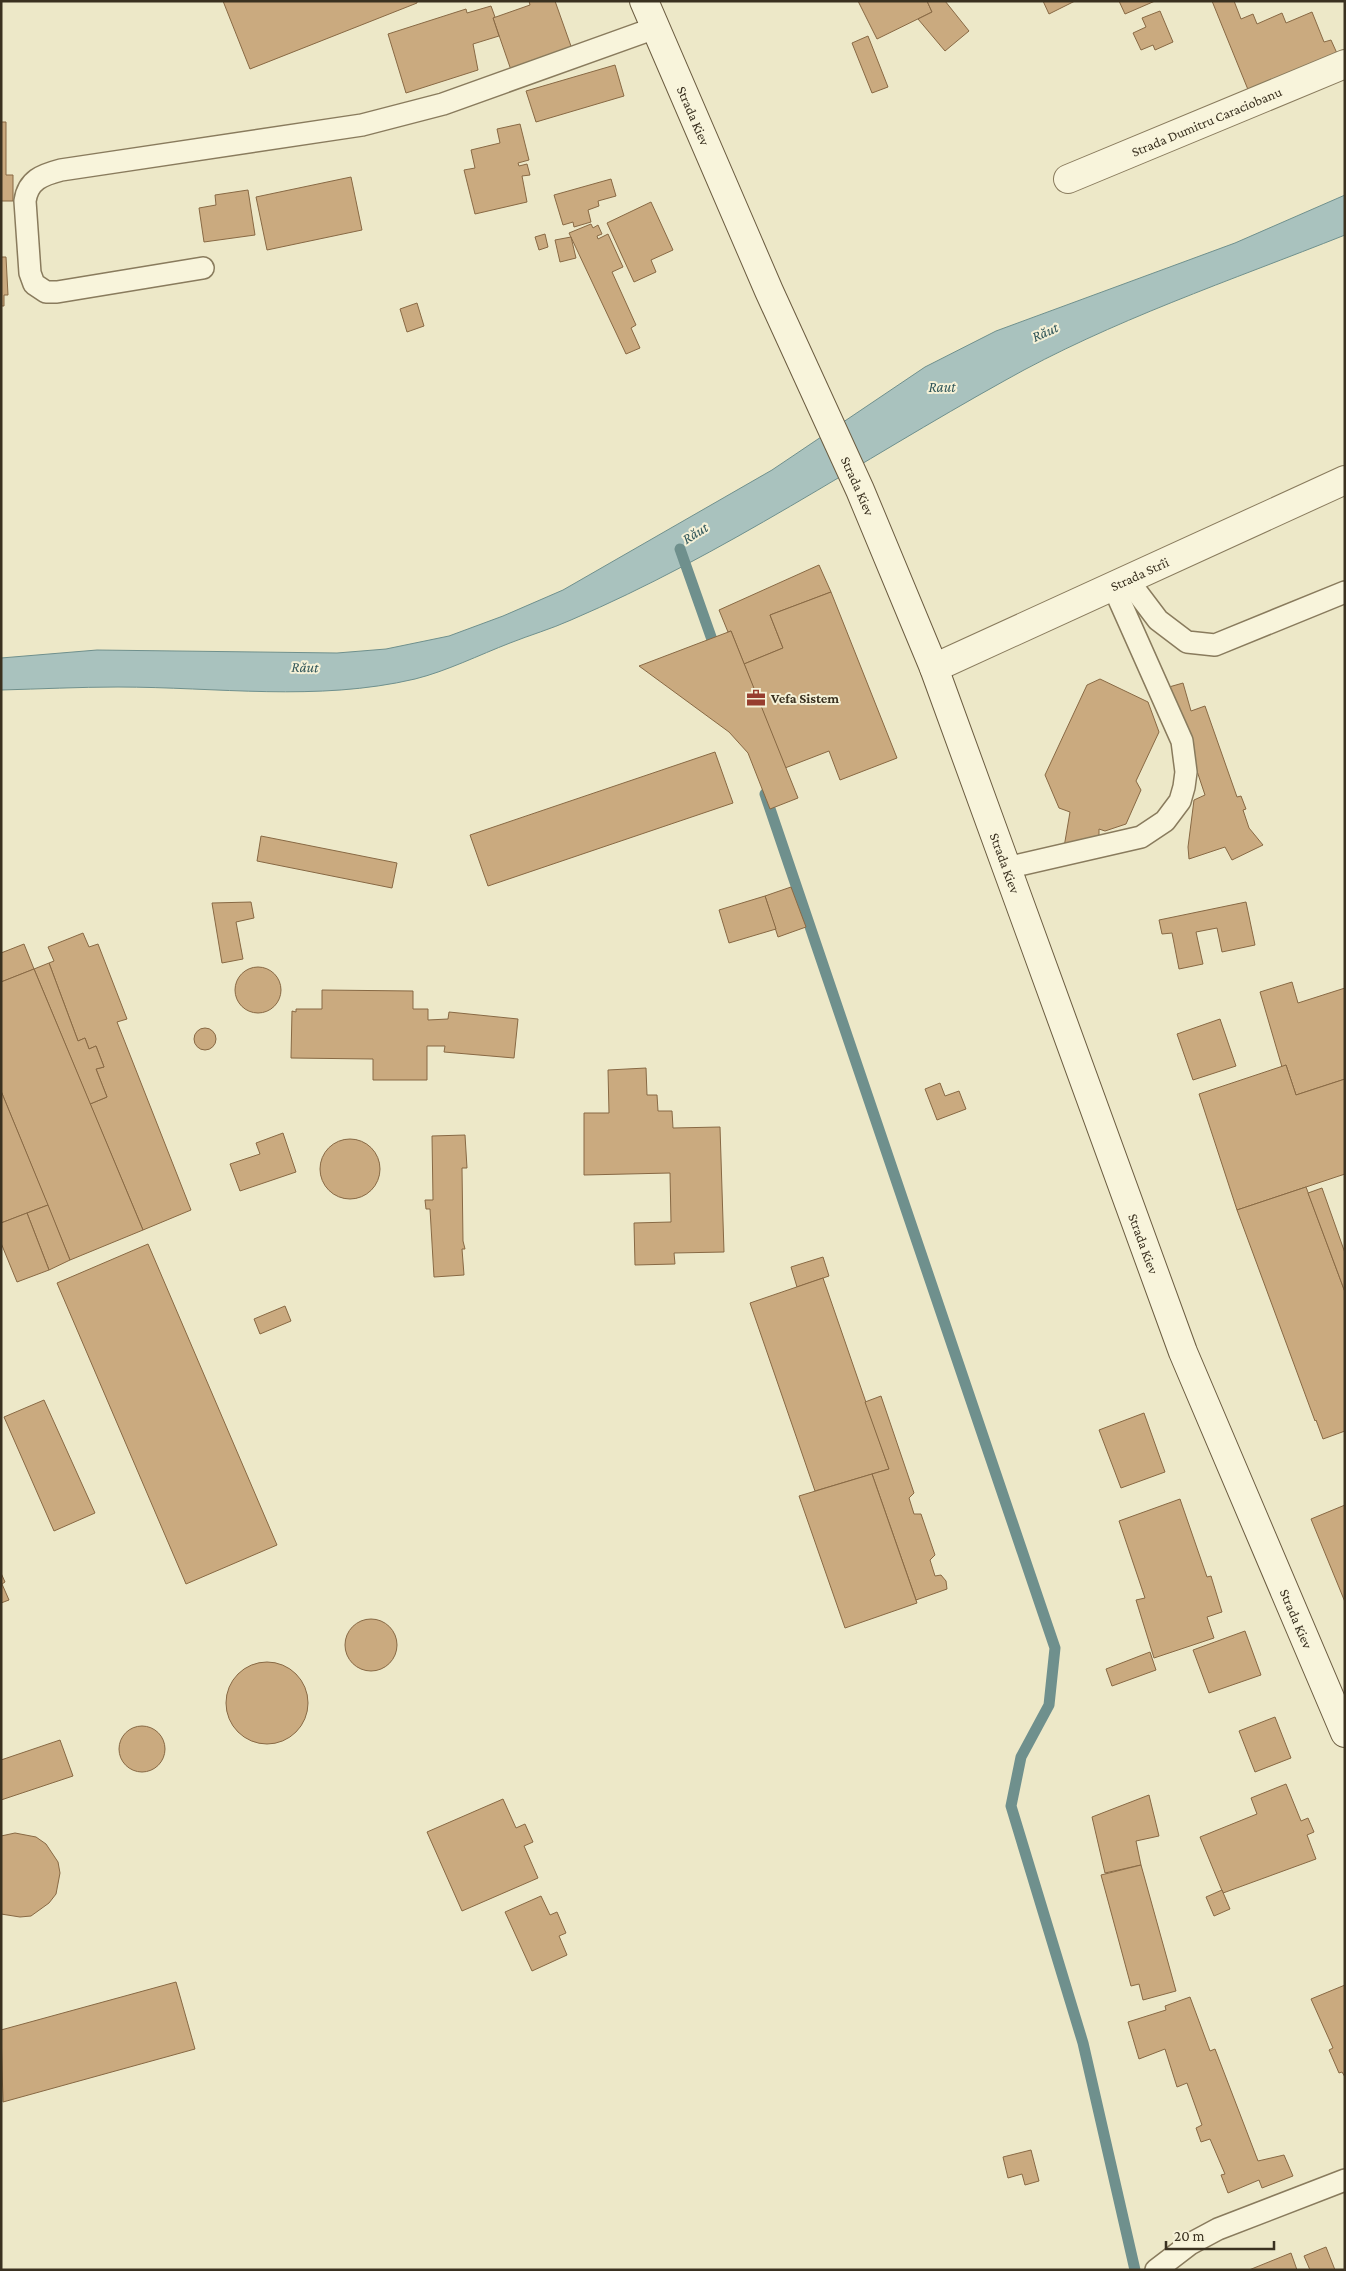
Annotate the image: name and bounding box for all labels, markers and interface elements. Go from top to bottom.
street label: Strada Dumitru Caraciobanu [1129,83,1285,160]
street label: Strada Kiev [674,84,714,148]
water label: Răut [1029,319,1061,345]
water label: Raut [928,379,956,395]
street label: Strada Kiev [838,454,878,518]
water label: Răut [679,519,711,547]
street label: Strada Strîi [1108,554,1172,594]
water label: Răut [291,659,319,675]
office icon: Vefa Sistem [745,687,767,709]
place label: Vefa Sistem [770,690,839,706]
street label: Strada Kiev [987,831,1024,896]
street label: Strada Kiev [1125,1211,1162,1277]
street label: Strada Kiev [1277,1586,1316,1651]
scale bar [1166,2218,1274,2250]
text: 20 m [1174,2228,1205,2244]

